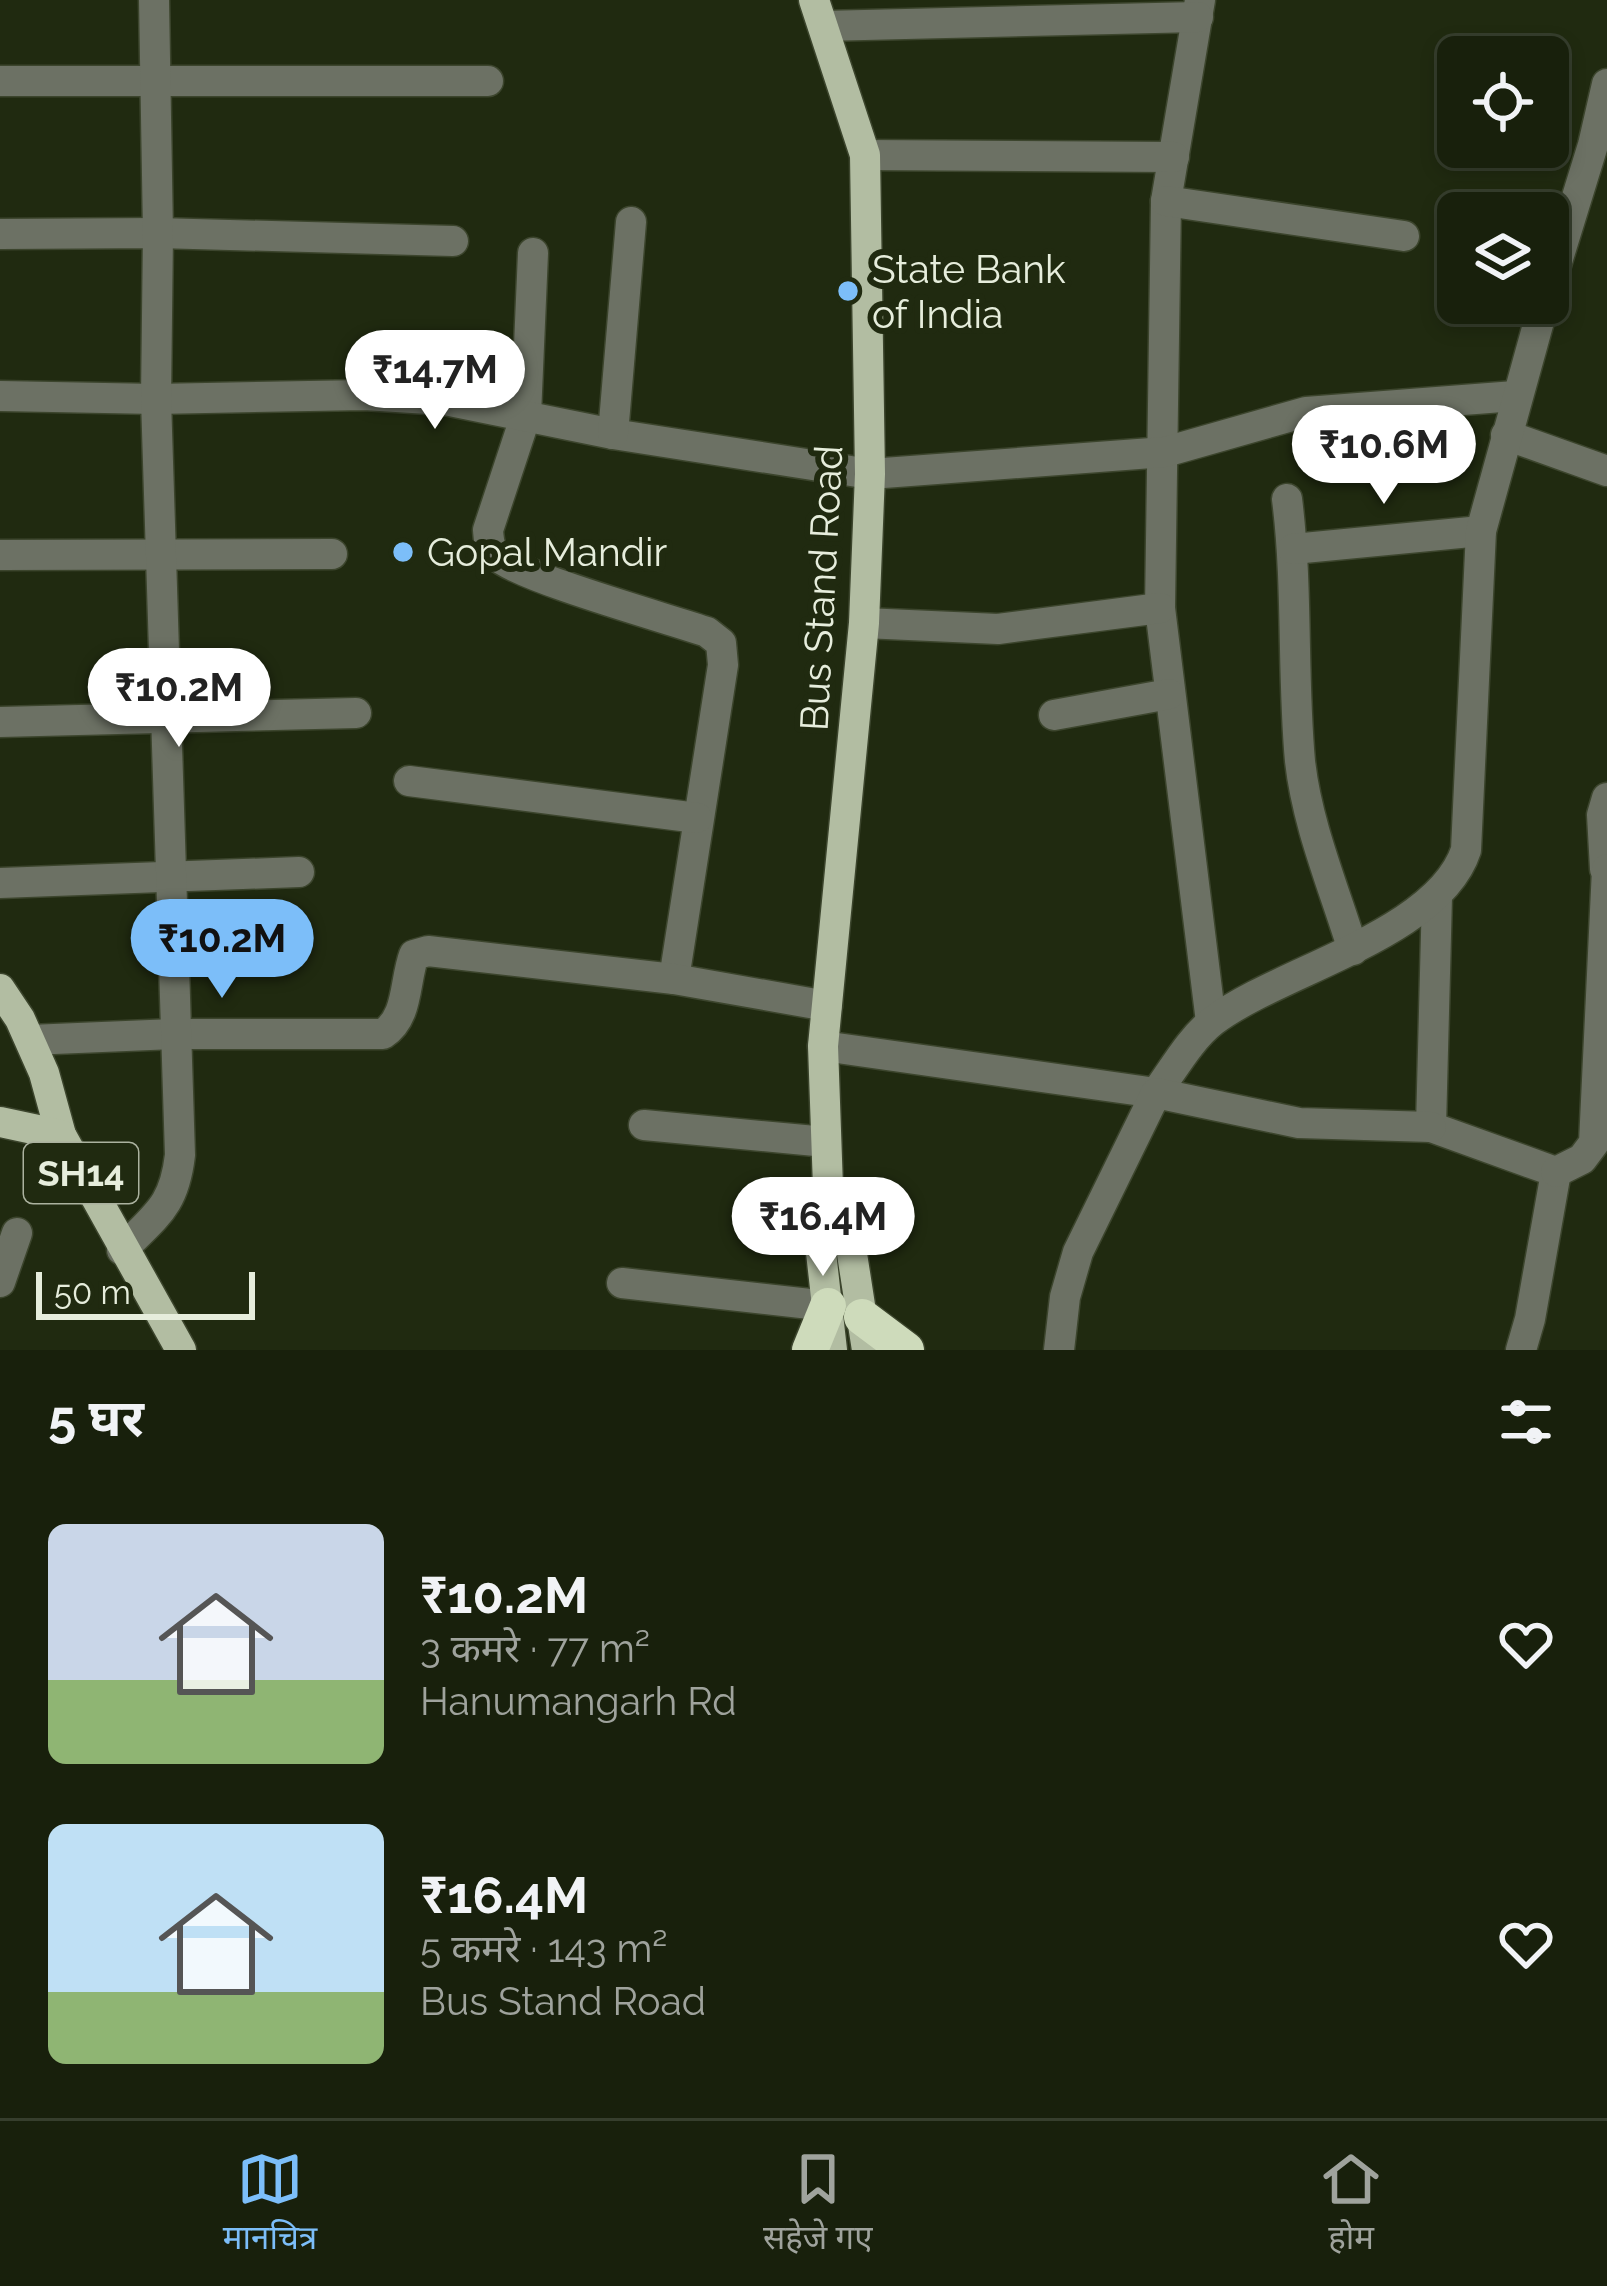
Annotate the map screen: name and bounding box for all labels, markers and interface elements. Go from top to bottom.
map controls [1437,36,1569,324]
button: locate [1437,36,1569,168]
button: layers [1437,192,1569,324]
place label: State Bank of India [872,246,1066,337]
marker: State Bank of India [835,278,861,304]
pin: ₹14.7M [337,330,533,432]
text: ₹14.7M [372,346,498,392]
pin: ₹10.6M [1286,405,1482,507]
text: ₹10.6M [1319,421,1449,467]
street label: Bus Stand Road [791,444,851,732]
place label: Gopal Mandir [427,529,668,575]
marker: Gopal Mandir [390,539,416,565]
pin: ₹10.2M [81,648,277,750]
text: ₹10.2M [115,664,243,710]
pin: ₹10.2M [124,899,320,1001]
text: ₹10.2M [158,915,286,961]
road number: SH14 [24,1143,138,1203]
pin: ₹16.4M [725,1177,921,1279]
text: ₹16.4M [759,1193,887,1239]
scale bar [36,1266,255,1319]
text: 50 m [54,1273,131,1312]
text: 5 घर [48,1388,144,1448]
icon: filters [1493,1389,1559,1455]
text: ₹10.2M [420,1565,588,1625]
icon: home [144,1572,288,1716]
icon: heart [1493,1611,1559,1677]
text: 3 कमरे · 77 m² [420,1625,650,1671]
text: Hanumangarh Rd [420,1678,736,1724]
text: ₹16.4M [420,1865,588,1925]
icon: home [144,1872,288,2016]
icon: heart [1493,1911,1559,1977]
text: 5 कमरे · 143 m² [420,1925,667,1971]
text: Bus Stand Road [420,1978,706,2024]
tab: मानचित्र [223,2146,317,2262]
tab: सहेजे गए [763,2146,872,2262]
tab: होम [1318,2146,1384,2262]

